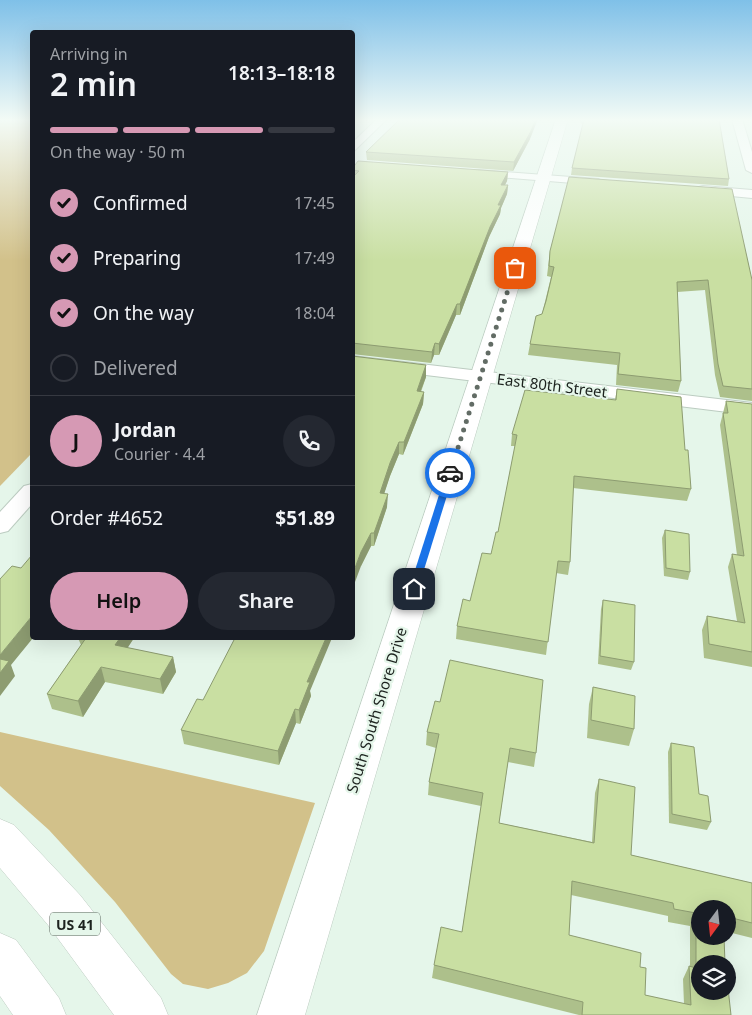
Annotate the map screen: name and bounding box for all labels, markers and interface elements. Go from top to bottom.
text: Arriving in [50,43,128,65]
text: 18:13–18:18 [228,60,335,86]
text: 2 min [50,62,137,105]
text: On the way · 50 m [50,141,185,163]
icon: check [50,189,78,217]
text: Confirmed [93,190,188,216]
text: 17:45 [294,192,335,214]
icon: check [50,244,78,272]
text: Preparing [93,245,181,271]
text: 17:49 [294,247,335,269]
pin [494,247,536,289]
icon: bag [501,254,529,282]
icon: check [50,299,78,327]
text: On the way [93,300,194,326]
text: 18:04 [294,302,335,324]
text: Delivered [93,355,178,381]
street label: East 80th Street [496,368,609,402]
button: phone [283,415,335,467]
text: Jordan [114,417,176,443]
text: J [73,428,79,454]
text: Courier · 4.4 [114,443,205,465]
courier [425,448,475,498]
icon: car [436,459,464,487]
text: Order #4652 [50,505,163,531]
text: $51.89 [275,505,335,531]
pin [393,568,435,610]
button: Help [50,572,188,630]
button: Share [198,572,335,630]
icon: home [400,575,428,603]
street label: South South Shore Drive [341,625,411,795]
north arrow [691,900,736,945]
map controls [691,900,736,1000]
road number: US 41 [50,912,100,936]
button: layers [691,955,736,1000]

